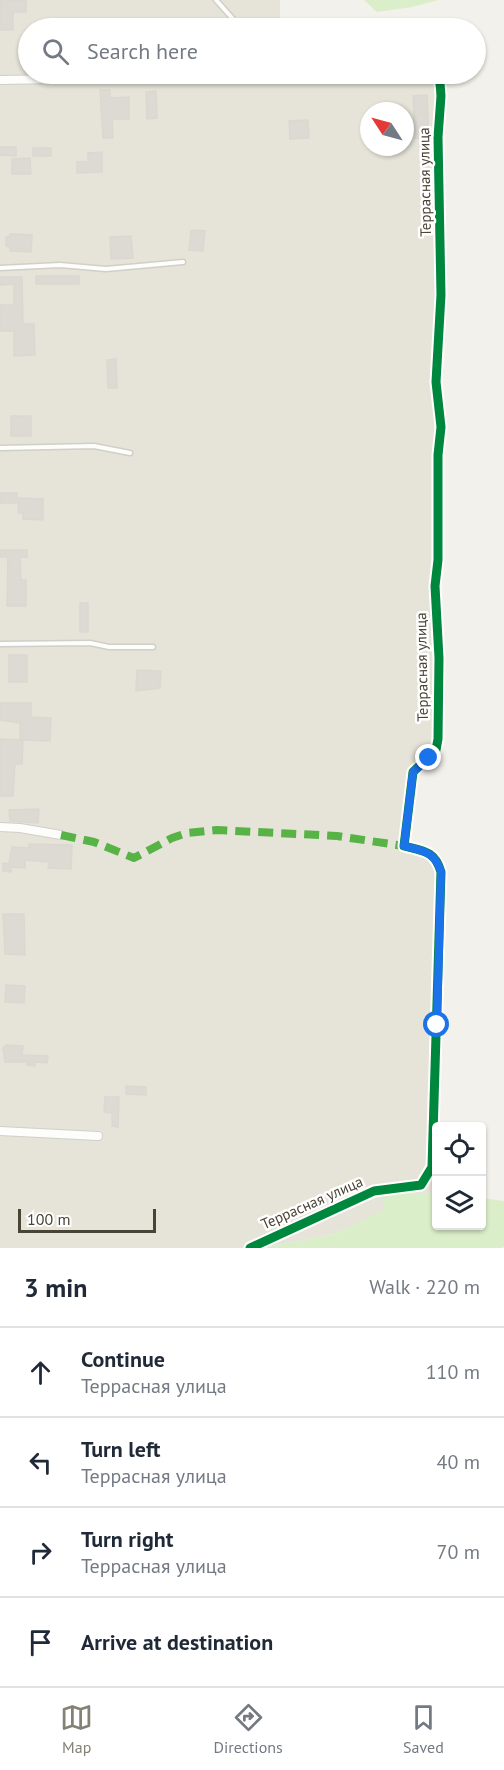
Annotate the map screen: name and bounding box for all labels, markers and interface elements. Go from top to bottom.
search box [18,18,486,84]
icon: search [39,35,72,68]
text: Search here [87,37,198,65]
north arrow [360,102,414,156]
street label: Террасная улица [414,127,435,237]
street label: Террасная улица [411,612,432,722]
route end [415,744,441,770]
route start [423,1011,449,1037]
map controls [432,1122,486,1230]
button: locate [432,1122,486,1176]
street label: Террасная улица [258,1172,366,1233]
button: layers [432,1176,486,1230]
scale bar [18,1206,156,1234]
text: 100 m [27,1209,70,1229]
text: 3 min [24,1271,87,1304]
text: Walk · 220 m [369,1274,480,1300]
text: Continue [81,1345,165,1373]
icon: ahead [24,1356,57,1389]
text: 110 m [426,1359,480,1385]
text: Террасная улица [81,1373,227,1399]
text: Turn left [81,1435,161,1463]
icon: left [24,1446,57,1479]
text: 40 m [437,1449,480,1475]
text: Террасная улица [81,1463,227,1489]
text: Turn right [81,1525,173,1553]
icon: right [24,1536,57,1569]
text: 70 m [437,1539,480,1565]
text: Террасная улица [81,1553,227,1579]
icon: arrive [24,1626,57,1659]
text: Arrive at destination [81,1628,273,1656]
tab: Map [60,1701,93,1757]
tab: Directions [214,1701,283,1757]
tab: Saved [403,1701,444,1757]

